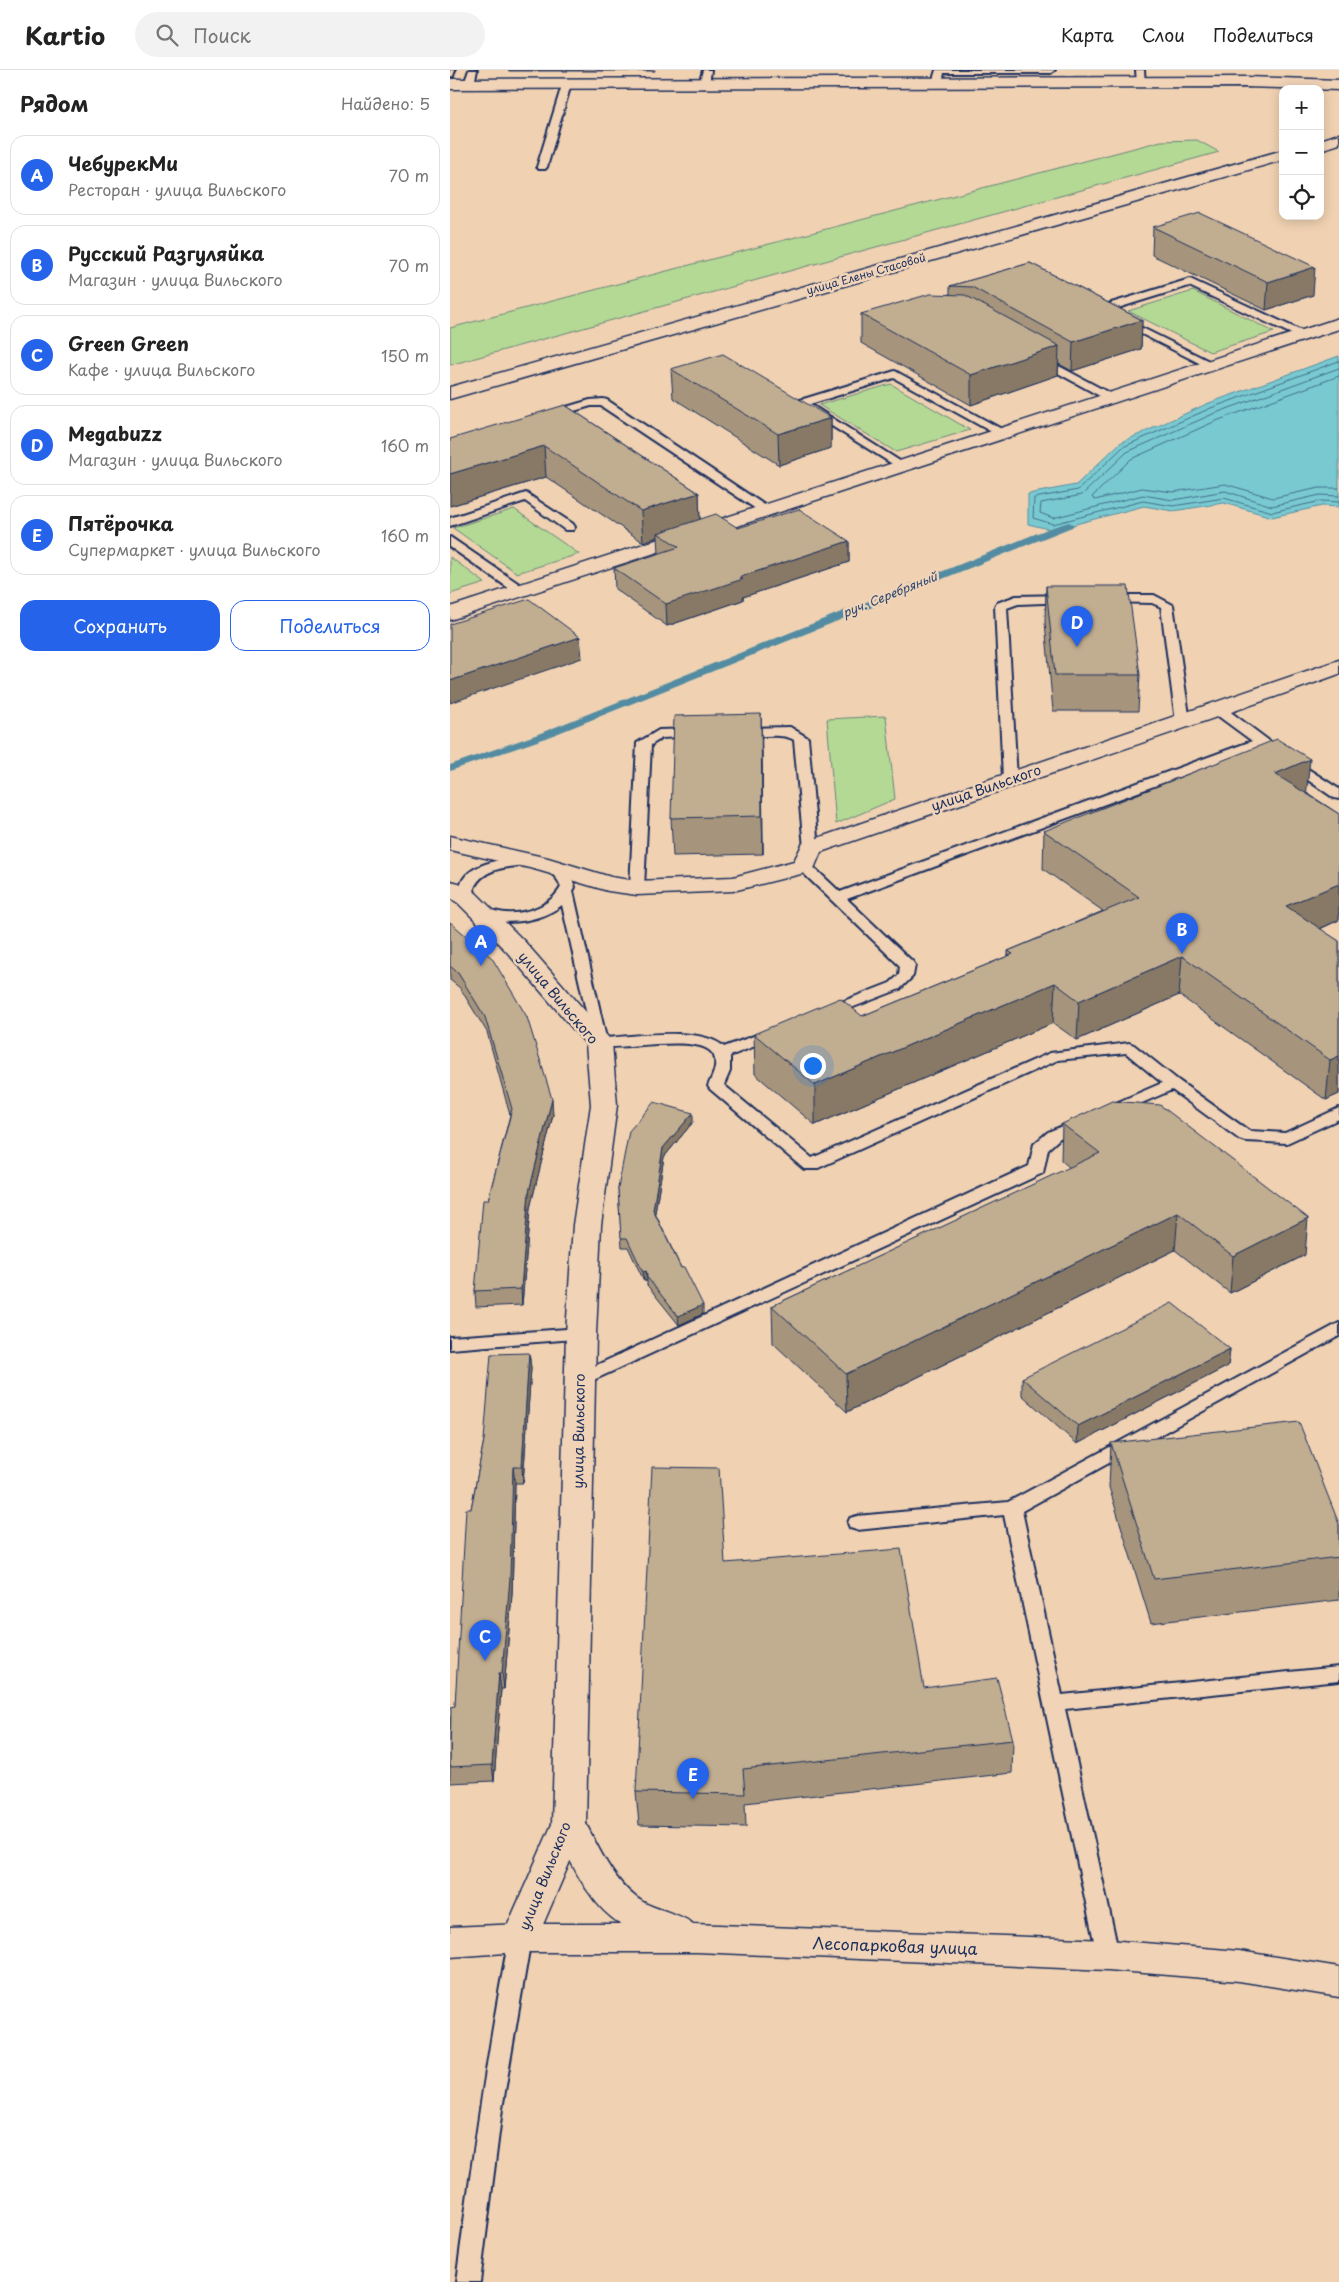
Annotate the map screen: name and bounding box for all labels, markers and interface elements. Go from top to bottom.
search box [135,12,485,57]
text: Kartio [25,17,105,53]
icon: search [153,21,181,49]
text: Поиск [193,21,251,49]
text: Карта [1061,21,1114,48]
text: Слои [1142,21,1185,48]
text: Поделиться [1213,21,1314,48]
map controls [1279,85,1324,220]
button: + [1279,85,1324,130]
text: Рядом [20,87,88,119]
text: Найдено: 5 [341,91,430,115]
button: − [1279,130,1324,175]
text: ЧебурекМи [68,149,178,177]
text: A [31,163,43,187]
text: 70 m [389,163,429,187]
button: locate [1279,175,1324,220]
text: Ресторан · улица Вильского [68,177,286,201]
text: Русский Разгуляйка [68,239,264,267]
street label: улица Елены Стасовой [804,248,928,299]
text: B [32,253,42,277]
text: 70 m [389,253,429,277]
text: Магазин · улица Вильского [68,267,283,291]
text: Green Green [68,329,189,357]
text: C [31,343,43,367]
text: 150 m [381,343,429,367]
text: Кафе · улица Вильского [68,357,255,381]
text: Megabuzz [68,419,162,447]
text: D [31,433,43,457]
text: 160 m [381,433,429,457]
text: Магазин · улица Вильского [68,447,283,471]
text: Пятёрочка [68,509,174,537]
text: E [32,523,42,547]
text: 160 m [381,523,429,547]
text: Супермаркет · улица Вильского [68,537,320,561]
water label: руч. Серебряный [840,566,941,621]
button: Сохранить [20,600,220,651]
button: Поделиться [230,600,430,651]
pin: D [1061,606,1093,647]
street label: улица Вильского [928,759,1044,816]
pin: B [1166,913,1198,954]
pin: A [465,925,497,966]
street label: улица Вильского [513,947,604,1049]
your location [800,1053,826,1079]
street label: улица Вильского [567,1373,590,1489]
pin: C [469,1620,501,1661]
pin: E [677,1758,709,1799]
street label: улица Вильского [513,1818,576,1933]
street label: Лесопарковая улица [812,1930,978,1960]

